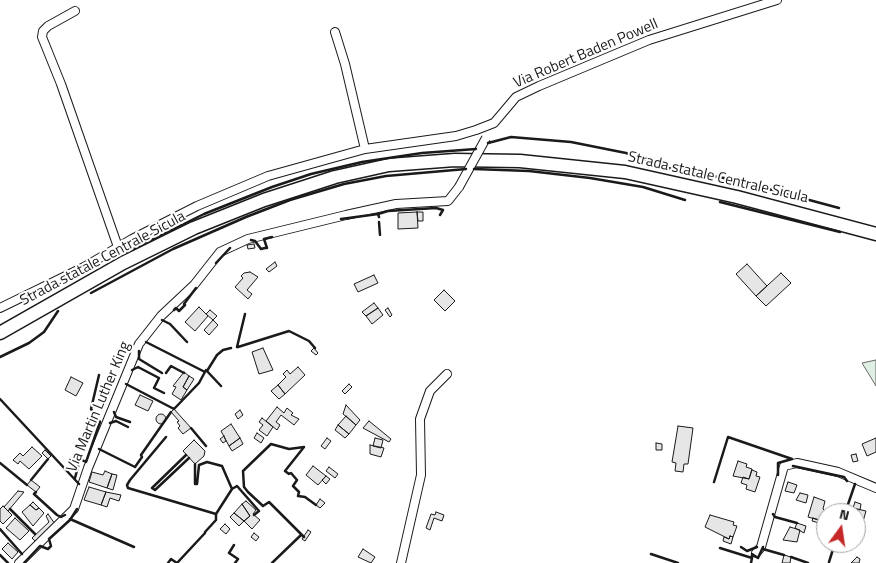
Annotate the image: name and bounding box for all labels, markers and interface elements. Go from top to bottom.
street label: Via Robert Baden Powell [511,15,661,93]
street label: Strada statale Centrale Sicula [626,148,810,208]
street label: Strada statale Centrale Sicula [17,208,189,310]
street label: Via Martin Luther King [63,339,135,475]
north arrow [816,503,866,553]
text: N [837,503,852,525]

